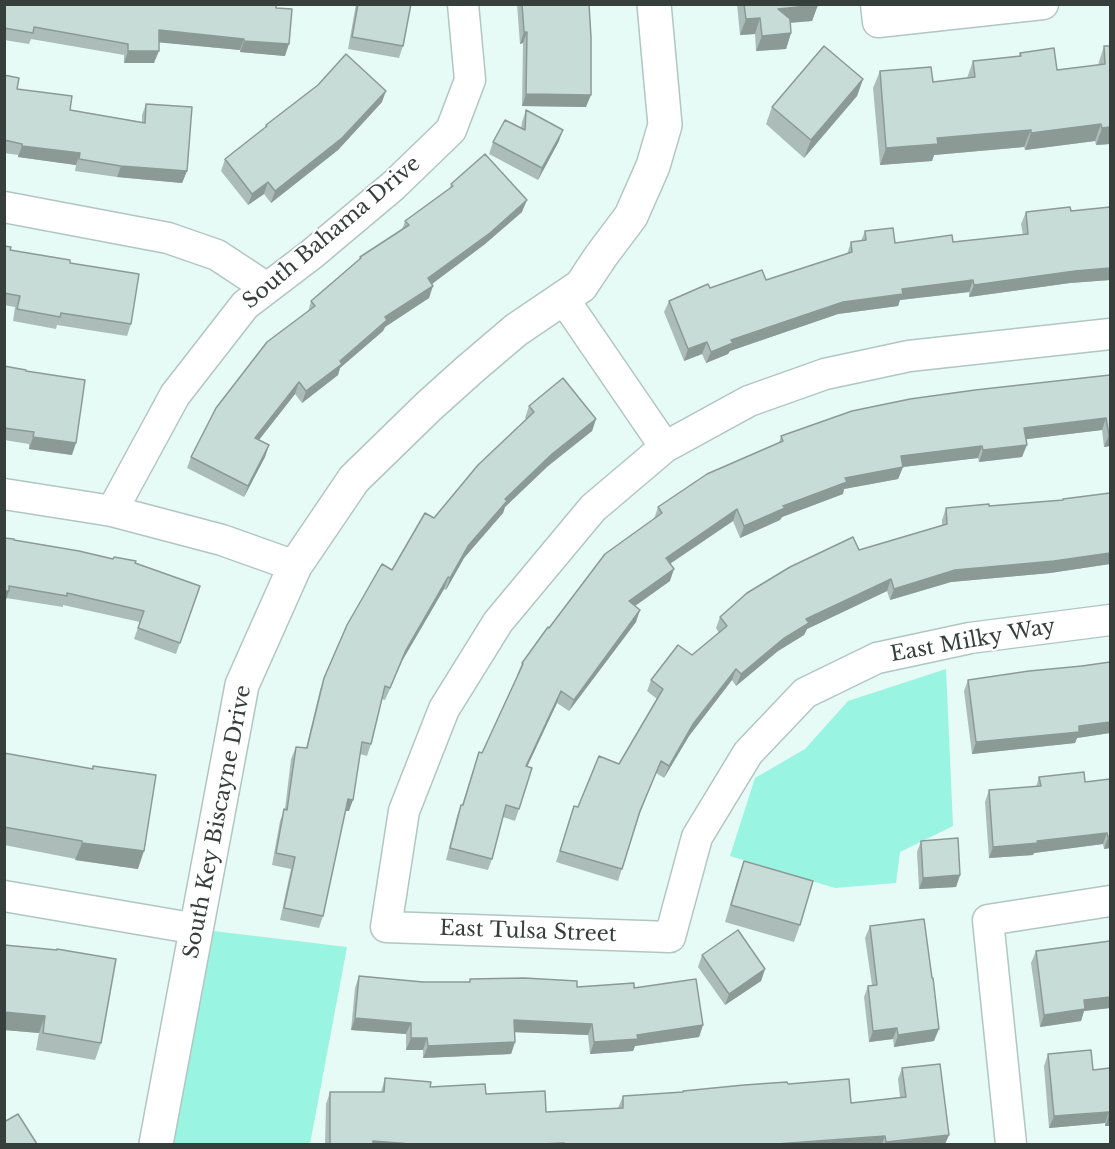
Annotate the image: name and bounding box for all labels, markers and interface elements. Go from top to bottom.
street label: South Bahama Drive [238,151,426,315]
street label: East Milky Way [889,614,1057,668]
street label: South Key Biscayne Drive [179,683,257,961]
street label: East Tulsa Street [439,916,617,948]

